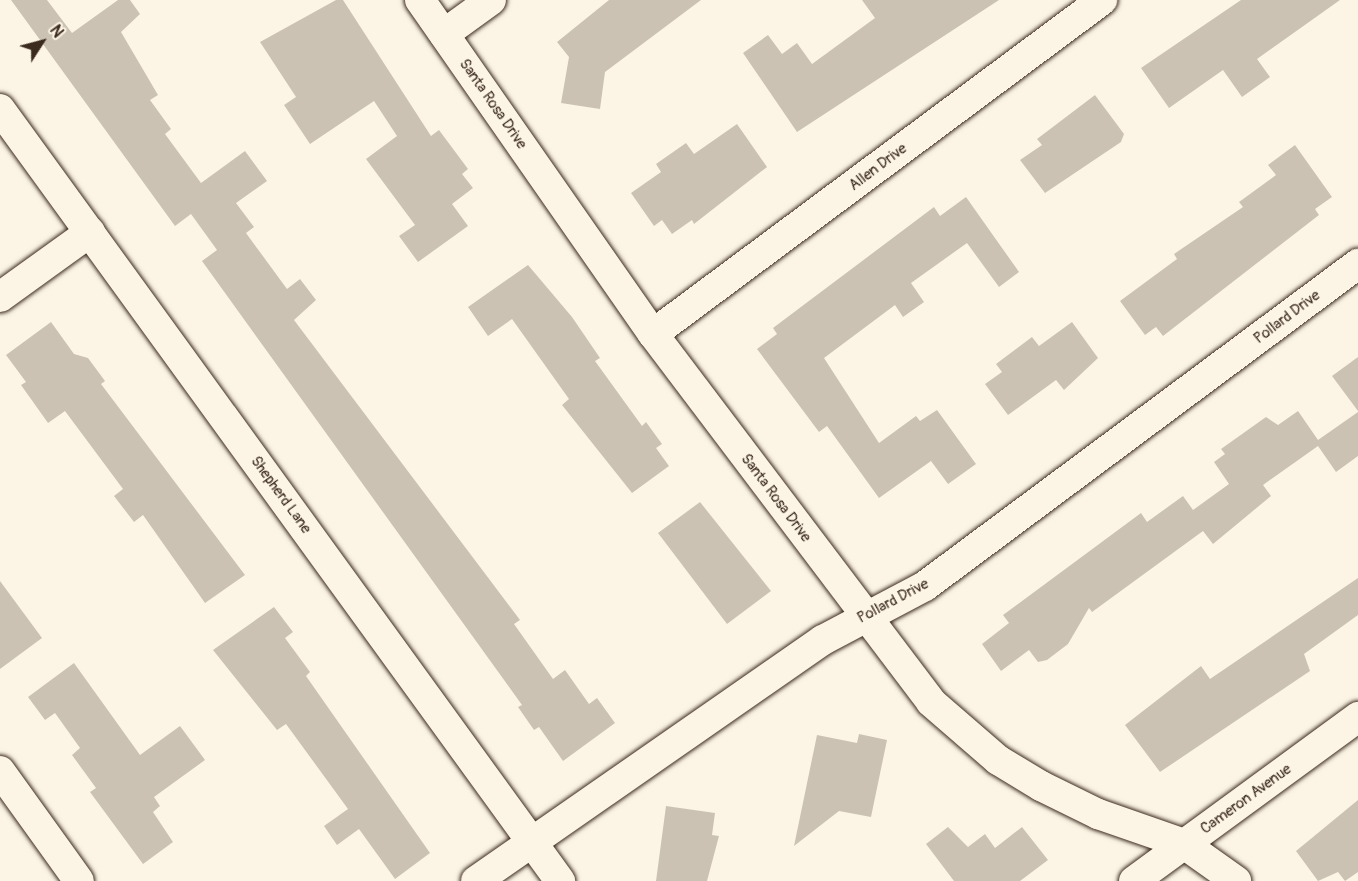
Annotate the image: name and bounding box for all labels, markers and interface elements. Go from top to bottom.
north arrow [12,12,72,72]
text: N [45,21,68,42]
street label: Santa Rosa Drive [455,56,531,152]
street label: Allen Drive [846,139,910,195]
street label: Pollard Drive [1250,286,1324,348]
street label: Santa Rosa Drive [737,450,815,546]
street label: Shepherd Lane [247,453,315,537]
street label: Pollard Drive [854,575,932,627]
street label: Cameron Avenue [1197,760,1295,838]

